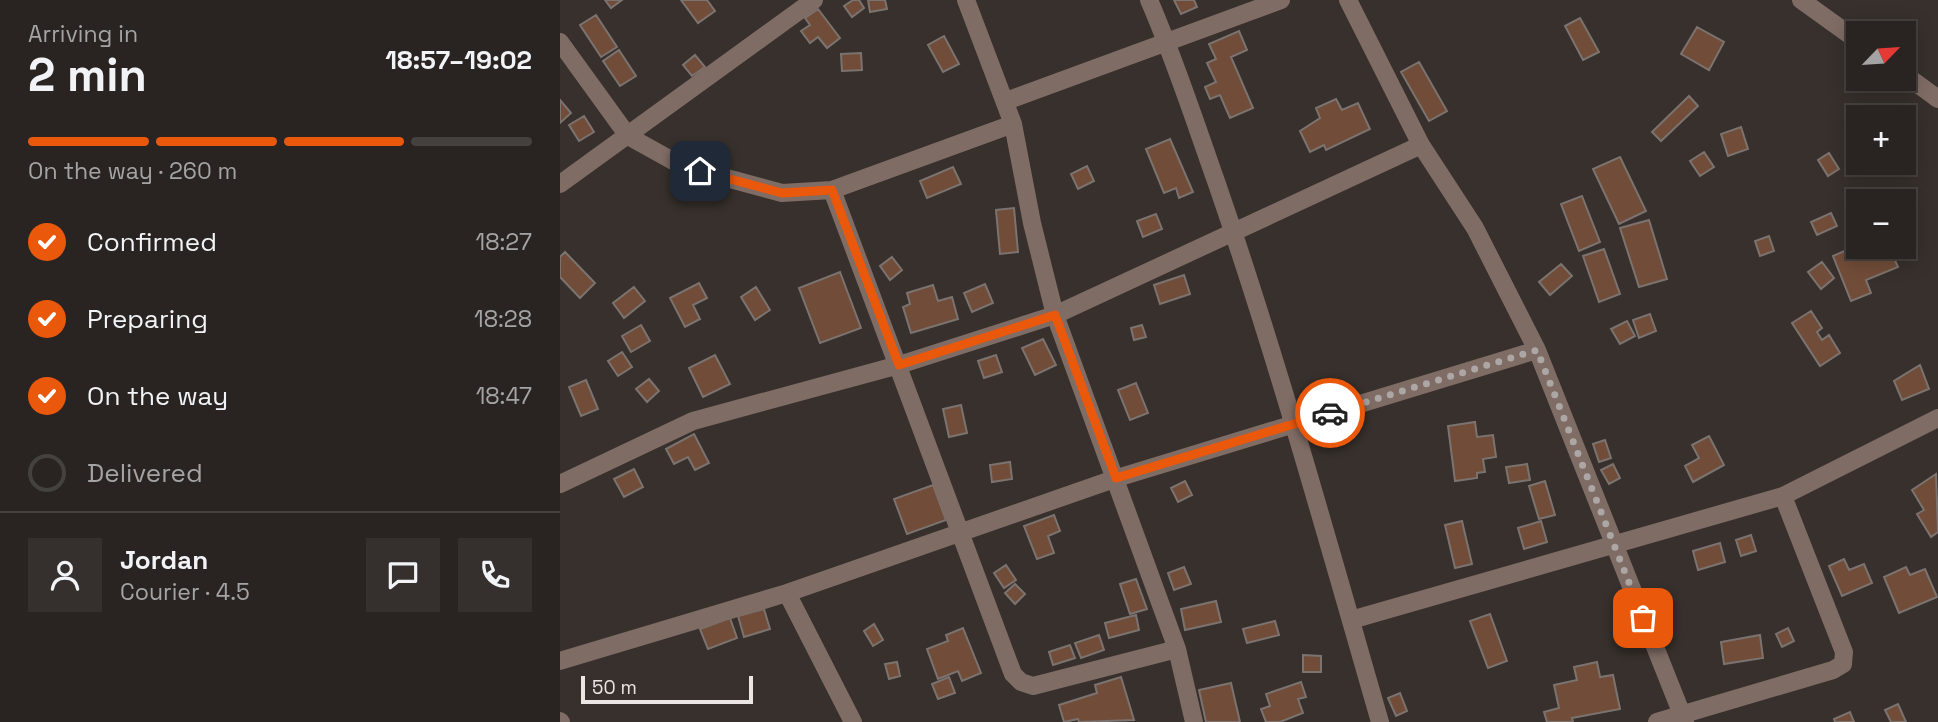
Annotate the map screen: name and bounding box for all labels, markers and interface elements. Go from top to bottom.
text: Arriving in [28,19,138,49]
north arrow [1846,21,1916,91]
map controls [1846,21,1916,259]
text: 18:57–19:02 [385,43,532,77]
text: 2 min [28,46,147,104]
button: + [1846,105,1916,175]
pin [670,141,730,201]
icon: home [681,152,719,190]
text: On the way · 260 m [28,156,237,186]
button: − [1846,189,1916,259]
icon: check [28,223,66,261]
text: Confirmed [87,225,217,259]
text: 18:27 [476,227,532,257]
icon: check [28,300,66,338]
text: Preparing [87,302,208,336]
text: 18:28 [474,304,532,334]
icon: check [28,377,66,415]
courier [1295,378,1365,448]
text: On the way [87,379,228,413]
text: 18:47 [476,381,532,411]
icon: car [1311,394,1349,432]
text: Delivered [87,456,203,490]
button: person [28,538,102,612]
button: chat [366,538,440,612]
button: phone [458,538,532,612]
text: Jordan [120,543,208,577]
text: Courier · 4.5 [120,577,250,607]
pin [1613,588,1673,648]
icon: bag [1624,599,1662,637]
scale bar [581,673,752,705]
text: 50 m [592,675,637,700]

